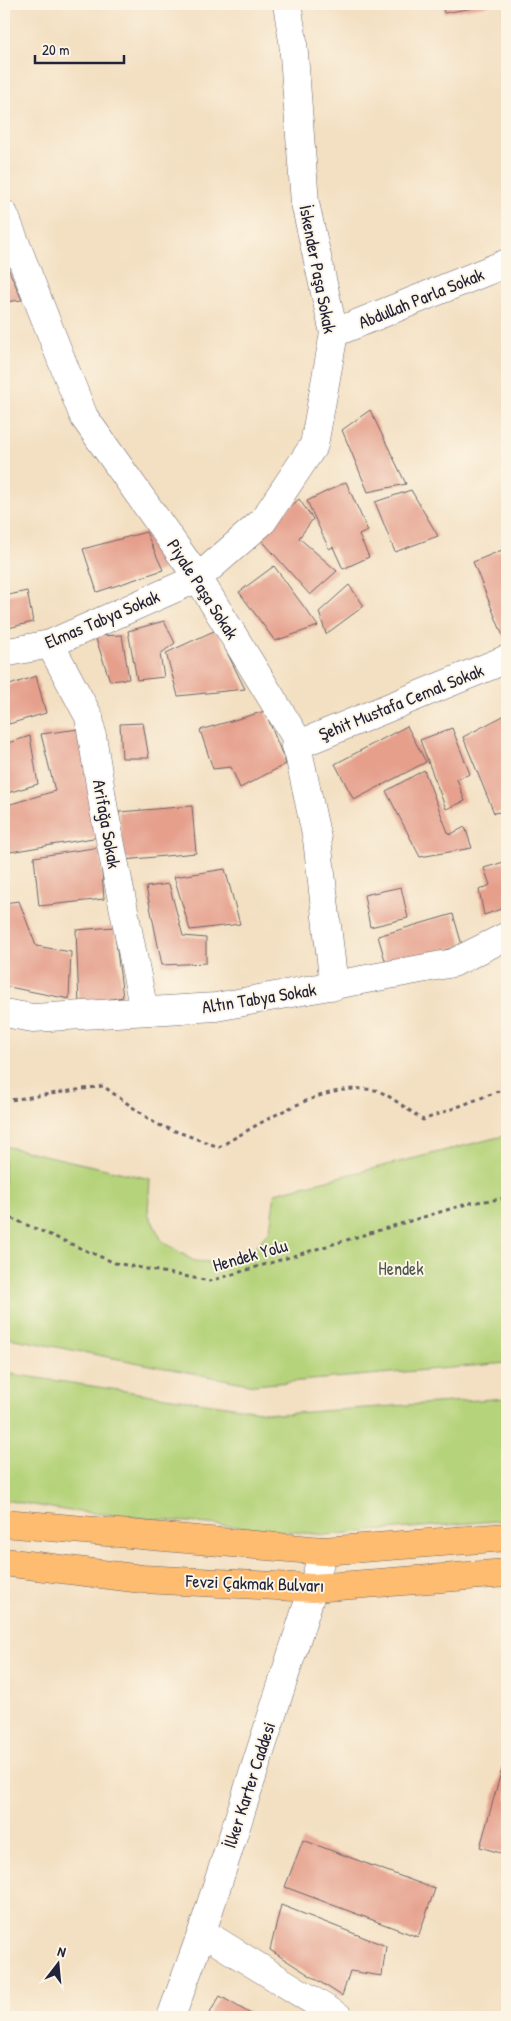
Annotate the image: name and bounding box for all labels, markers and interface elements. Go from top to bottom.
scale bar [35,32,124,64]
text: 20 m [42,39,69,60]
street label: İskender Paşa Sokak [293,203,343,336]
street label: Abdullah Parla Sokak [355,261,488,335]
street label: Piyale Paşa Sokak [161,534,245,644]
street label: Elmas Tabya Sokak [41,583,164,654]
street label: Şehit Mustafa Cemal Sokak [315,657,488,747]
street label: Arifağa Sokak [87,778,127,871]
street label: Altın Tabya Sokak [200,977,318,1019]
street label: Hendek Yolu [210,1232,290,1278]
park label: Hendek [378,1256,424,1281]
street label: Fevzi Çakmak Bulvarı [184,1568,325,1598]
street label: İlker Karter Caddesi [217,1719,281,1851]
north arrow [32,1938,82,1988]
text: N [56,1941,68,1961]

